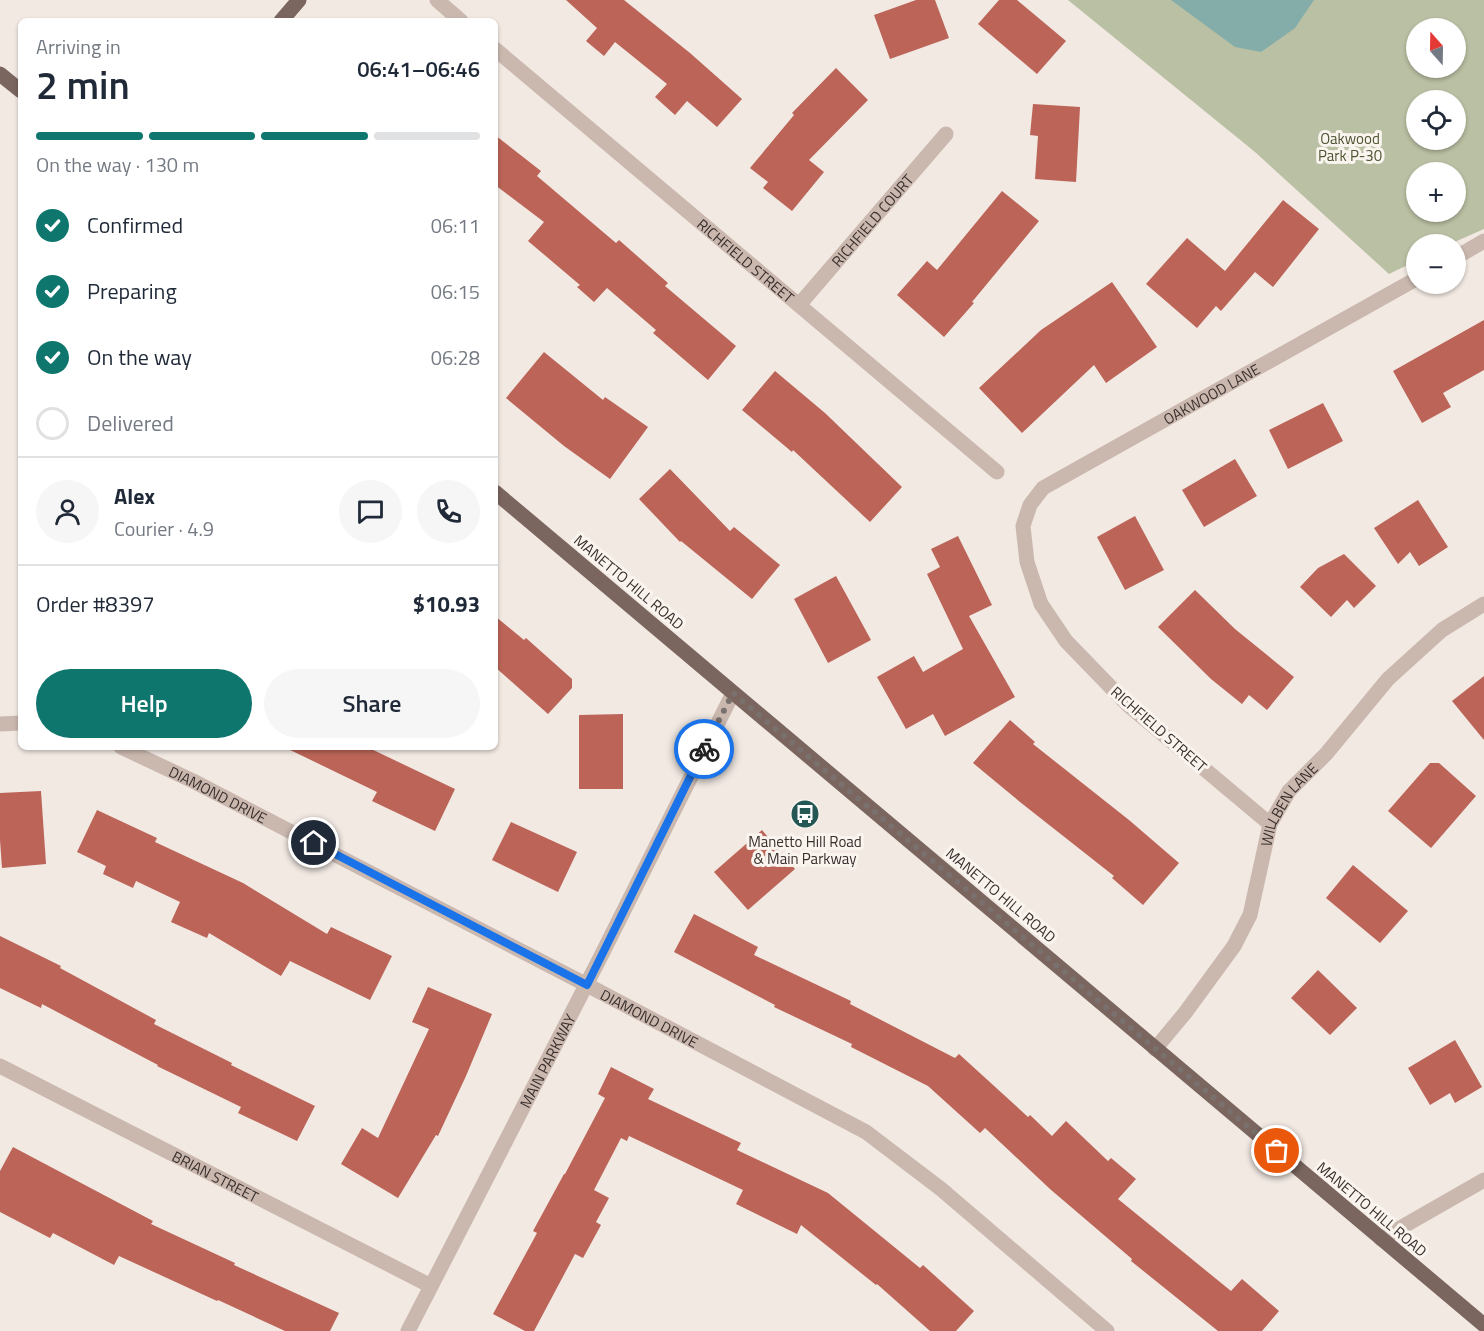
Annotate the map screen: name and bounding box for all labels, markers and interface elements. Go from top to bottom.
north arrow [1406,18,1466,78]
map controls [1406,18,1466,294]
text: Arriving in [36,31,121,62]
text: 06:41–06:46 [357,52,480,86]
text: 2 min [36,55,130,114]
button: locate [1406,90,1466,150]
park label: Oakwood Park P-30 [1318,127,1382,167]
text: On the way · 130 m [36,149,199,180]
button: + [1406,162,1466,222]
street label: RICHFIELD COURT [826,169,919,272]
text: Confirmed [87,208,183,242]
icon: check [36,209,69,242]
text: 06:11 [431,210,480,241]
street label: RICHFIELD STREET [692,213,800,308]
button: − [1406,234,1466,294]
text: Preparing [87,274,177,308]
icon: check [36,275,69,308]
text: 06:15 [431,276,480,307]
text: On the way [87,340,192,374]
icon: check [36,341,69,374]
text: 06:28 [431,342,480,373]
street label: OAKWOOD LANE [1159,357,1264,430]
text: Delivered [87,406,174,440]
text: Alex [114,479,155,513]
button: person [36,480,99,543]
button: chat [339,480,402,543]
button: phone [417,480,480,543]
text: Courier · 4.9 [114,513,214,544]
street label: MANETTO HILL ROAD [569,529,689,635]
text: Order #8397 [36,587,155,621]
text: $10.93 [413,587,480,621]
button: Help [36,669,252,738]
button: Share [264,669,480,738]
street label: RICHFIELD STREET [1106,681,1212,777]
courier [674,719,734,779]
icon: bike [688,733,721,766]
street label: WILLBEN LANE [1254,757,1323,848]
street label: DIAMOND DRIVE [165,760,271,829]
bus stop icon: Manetto Hill Road & Main Parkway [789,798,821,830]
pin [288,817,339,868]
icon: home [297,826,330,859]
place label: Manetto Hill Road & Main Parkway [748,830,862,870]
street label: MANETTO HILL ROAD [941,842,1061,948]
street label: DIAMOND DRIVE [597,983,703,1053]
street label: MAIN PARKWAY [513,1010,581,1112]
pin [1251,1125,1302,1176]
icon: bag [1260,1134,1293,1167]
street label: BRIAN STREET [168,1144,263,1208]
street label: MANETTO HILL ROAD [1312,1156,1432,1262]

